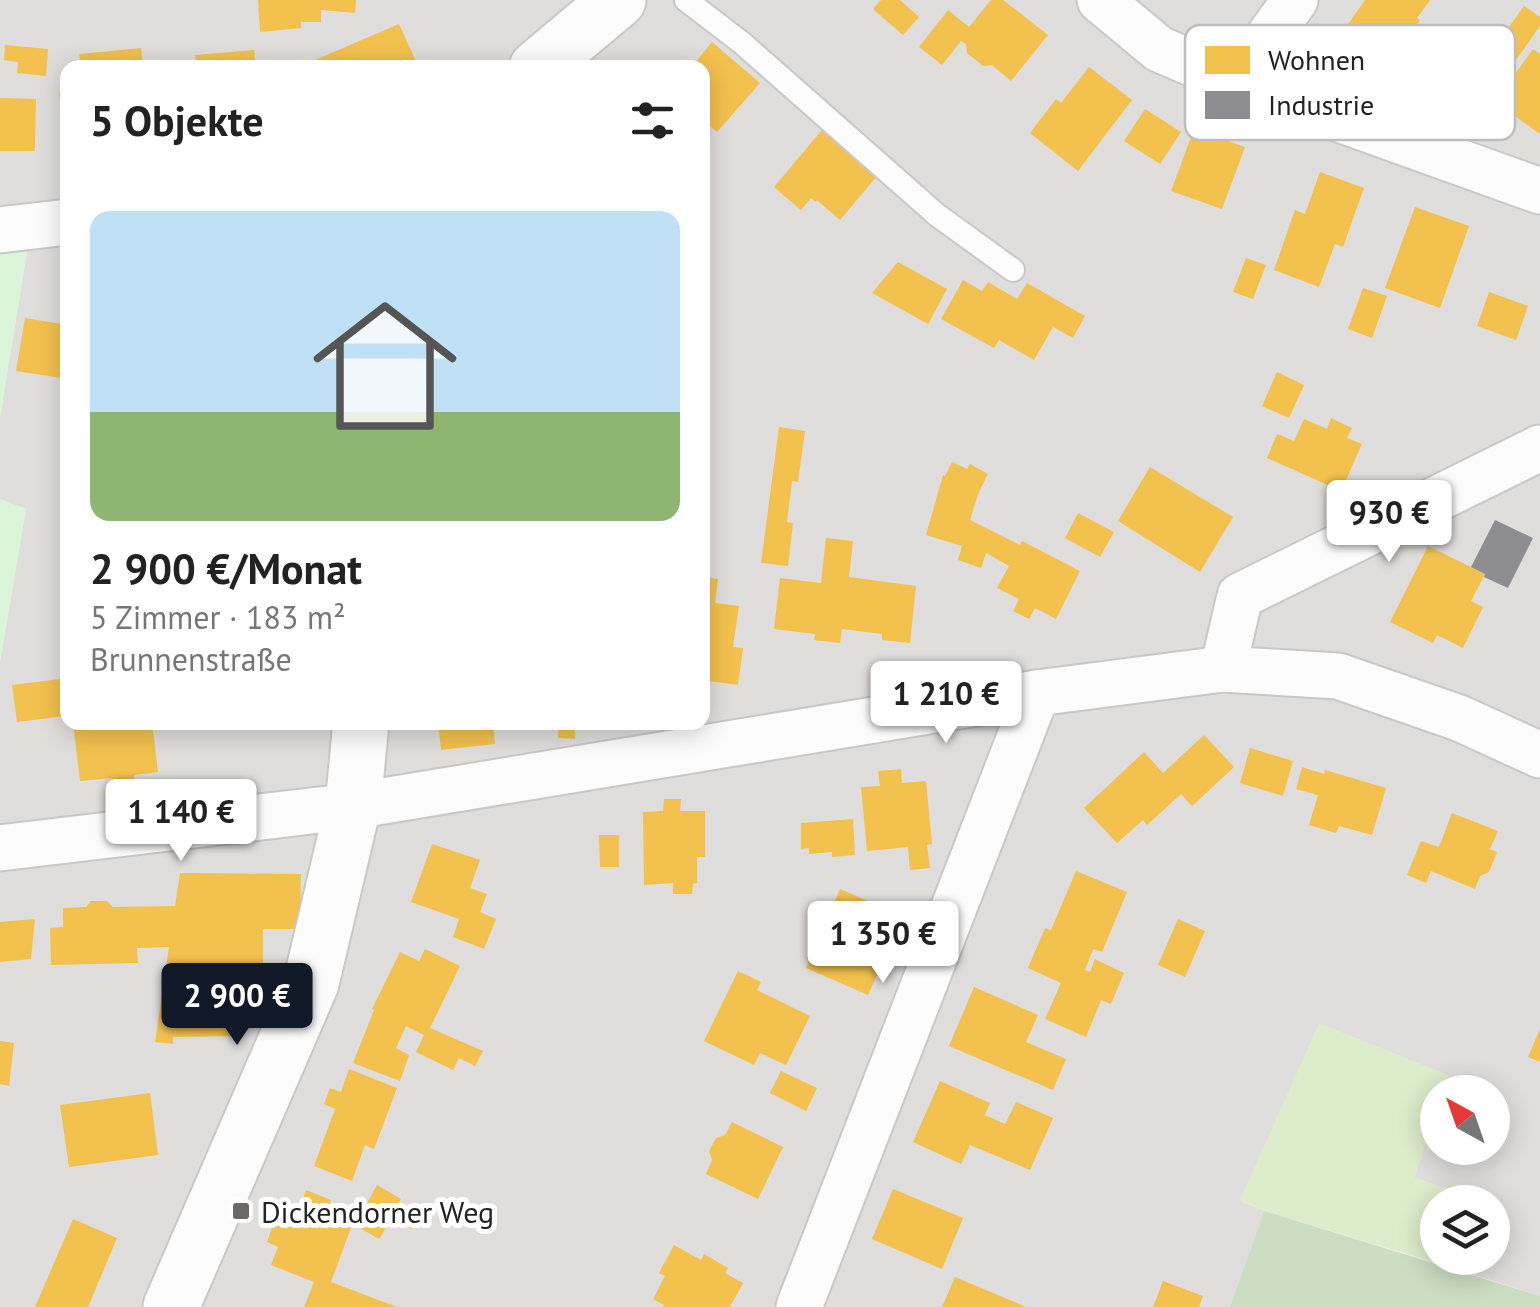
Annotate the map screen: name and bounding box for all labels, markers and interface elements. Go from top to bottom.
legend [1185,25,1515,140]
text: Wohnen [1268,41,1365,78]
text: Industrie [1268,86,1374,123]
text: 5 Objekte [90,93,264,148]
icon: filters [625,93,680,148]
icon: home [295,276,475,456]
pin: 930 € [1319,480,1459,565]
text: 930 € [1349,491,1429,533]
text: 2 900 €/Monat [90,541,362,596]
text: 5 Zimmer · 183 m² [90,596,346,638]
text: Brunnenstraße [90,638,292,680]
pin: 1 210 € [854,661,1038,746]
text: 1 210 € [893,672,999,714]
pin: 1 140 € [89,779,273,864]
text: 1 140 € [128,790,234,832]
pin: 1 350 € [791,901,975,986]
text: 1 350 € [830,912,936,954]
pin: 2 900 € [145,963,329,1048]
text: 2 900 € [184,974,290,1016]
north arrow [1420,1075,1510,1165]
map controls [1420,1075,1510,1275]
button: layers [1420,1185,1510,1275]
place label: Dickendorner Weg [261,1192,494,1231]
marker: Dickendorner Weg [230,1200,252,1222]

